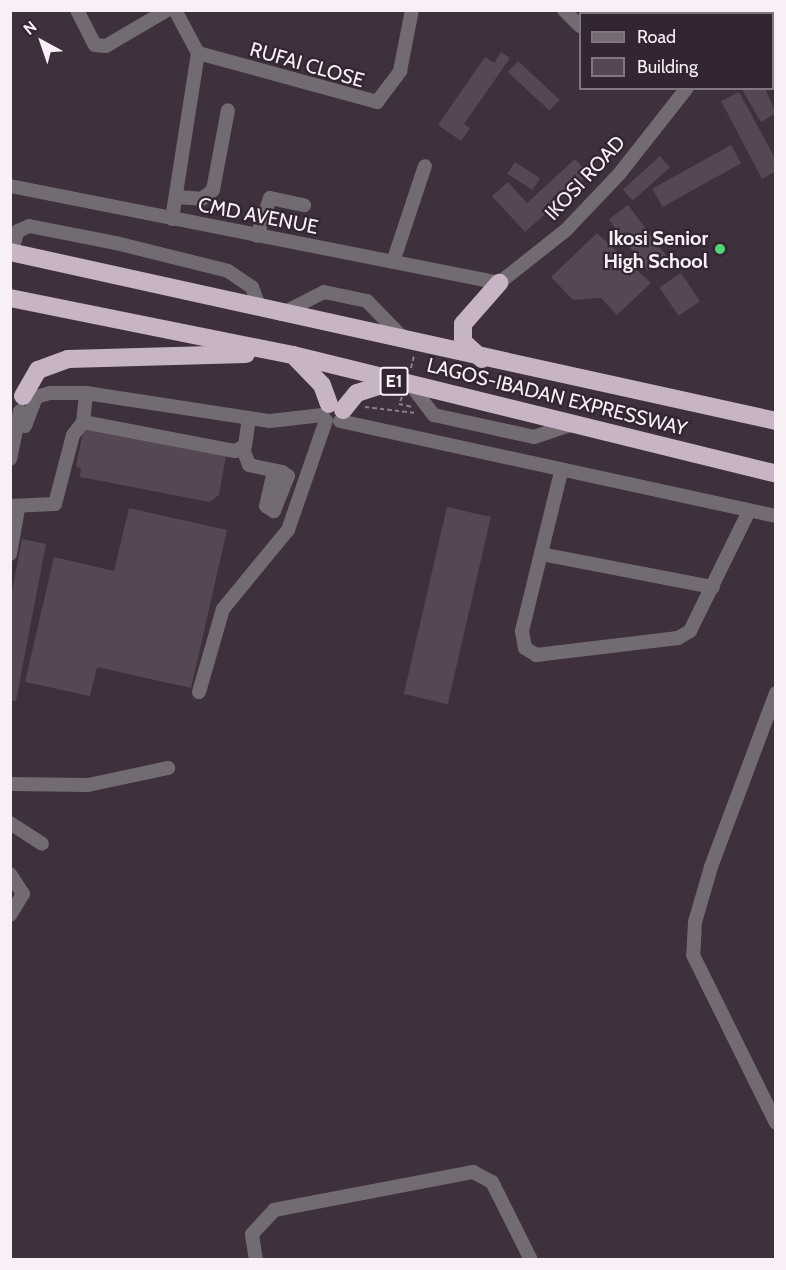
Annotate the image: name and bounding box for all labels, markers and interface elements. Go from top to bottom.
north arrow [12,12,72,72]
legend [579,12,774,90]
text: N [20,17,41,39]
text: Road [637,26,676,48]
street label: RUFAI CLOSE [247,37,367,93]
text: Building [637,56,698,78]
street label: IKOSI ROAD [540,131,630,225]
street label: CMD AVENUE [196,193,320,239]
place label: Ikosi Senior High School [603,226,708,273]
marker: Ikosi Senior High School [713,242,727,256]
street label: LAGOS-IBADAN EXPRESSWAY [425,353,689,441]
road number: E1 [379,366,409,396]

